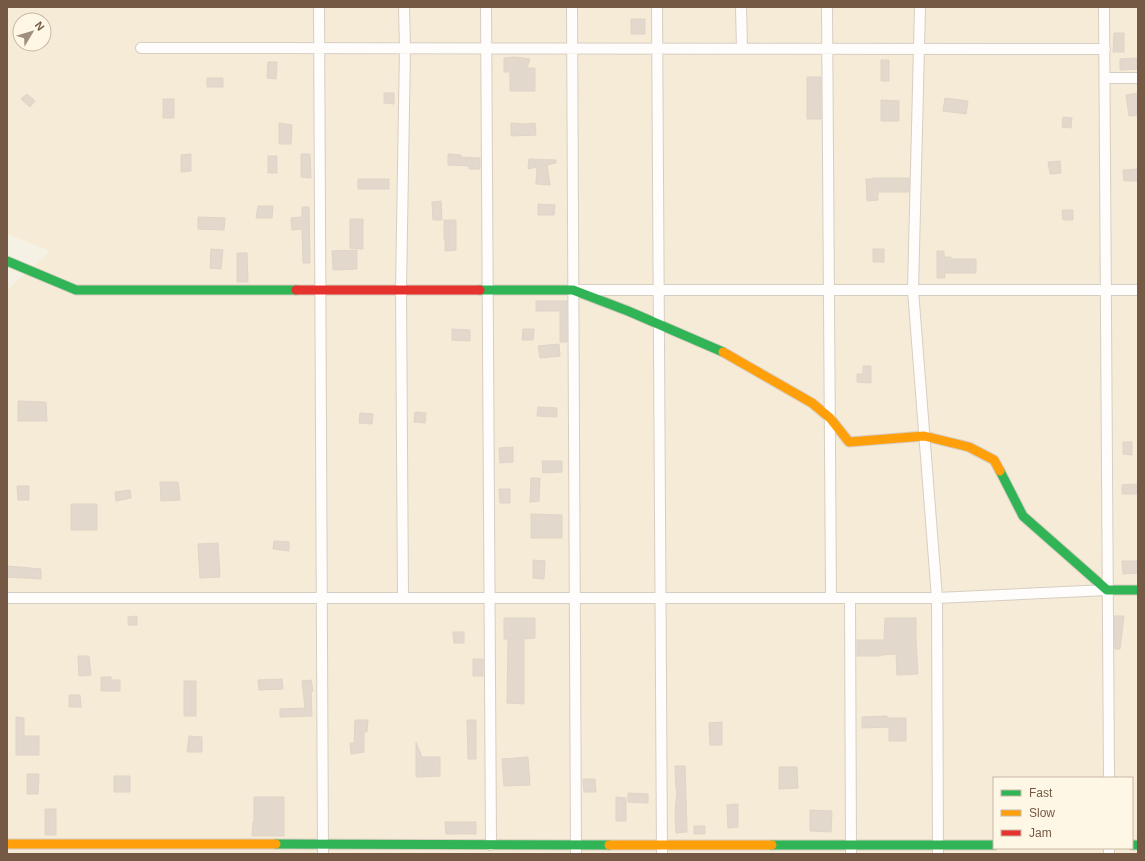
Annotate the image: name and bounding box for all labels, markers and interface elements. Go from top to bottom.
north arrow [12,12,52,52]
text: N [33,19,47,33]
legend [993,777,1133,849]
text: Fast [1029,786,1053,800]
text: Slow [1029,806,1055,820]
text: Jam [1029,826,1052,840]

